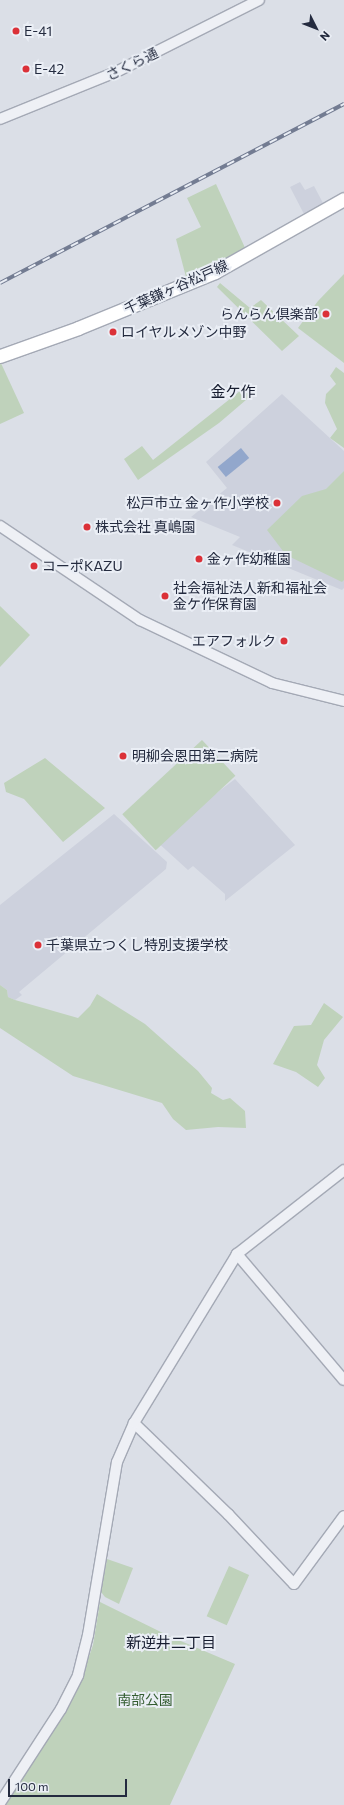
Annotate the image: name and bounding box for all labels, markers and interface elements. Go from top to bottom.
north arrow [296,8,336,48]
place label: E-41 [24,23,52,39]
marker: E-41 [11,26,21,36]
text: N [318,29,333,44]
street label: さくら通 [103,44,161,84]
place label: E-42 [34,61,64,77]
marker: E-42 [21,64,31,74]
street label: 千葉鎌ヶ谷松戸線 [121,257,231,317]
place label: らんらん倶楽部 [220,306,318,322]
marker: らんらん倶楽部 [321,309,331,319]
place label: ロイヤルメゾン中野 [121,324,247,340]
marker: ロイヤルメゾン中野 [108,327,118,337]
district label: 金ケ作 [211,383,255,401]
place label: 松戸市立 金ヶ作小学校 [126,495,269,511]
marker: 松戸市立 金ヶ作小学校 [272,498,282,508]
place label: 株式会社 真嶋園 [95,519,196,535]
marker: 株式会社 真嶋園 [82,522,92,532]
place label: 金ヶ作幼稚園 [207,551,291,567]
marker: 金ヶ作幼稚園 [194,554,204,564]
place label: コーポKAZU [42,558,123,574]
marker: コーポKAZU [29,561,39,571]
place label: 社会福祉法人新和福祉会 金ケ作保育園 [173,580,327,612]
marker: 社会福祉法人新和福祉会 金ケ作保育園 [160,591,170,601]
place label: エアフォルク [192,633,276,649]
marker: エアフォルク [279,636,289,646]
place label: 明柳会恩田第二病院 [132,748,258,764]
marker: 明柳会恩田第二病院 [117,750,129,762]
place label: 千葉県立つくし特別支援学校 [46,937,228,953]
marker: 千葉県立つくし特別支援学校 [33,940,43,950]
district label: 新逆井二丁目 [126,1634,216,1652]
park label: 南部公園 [117,1692,173,1708]
scale bar [10,1771,129,1797]
text: 100 m [15,1779,49,1793]

